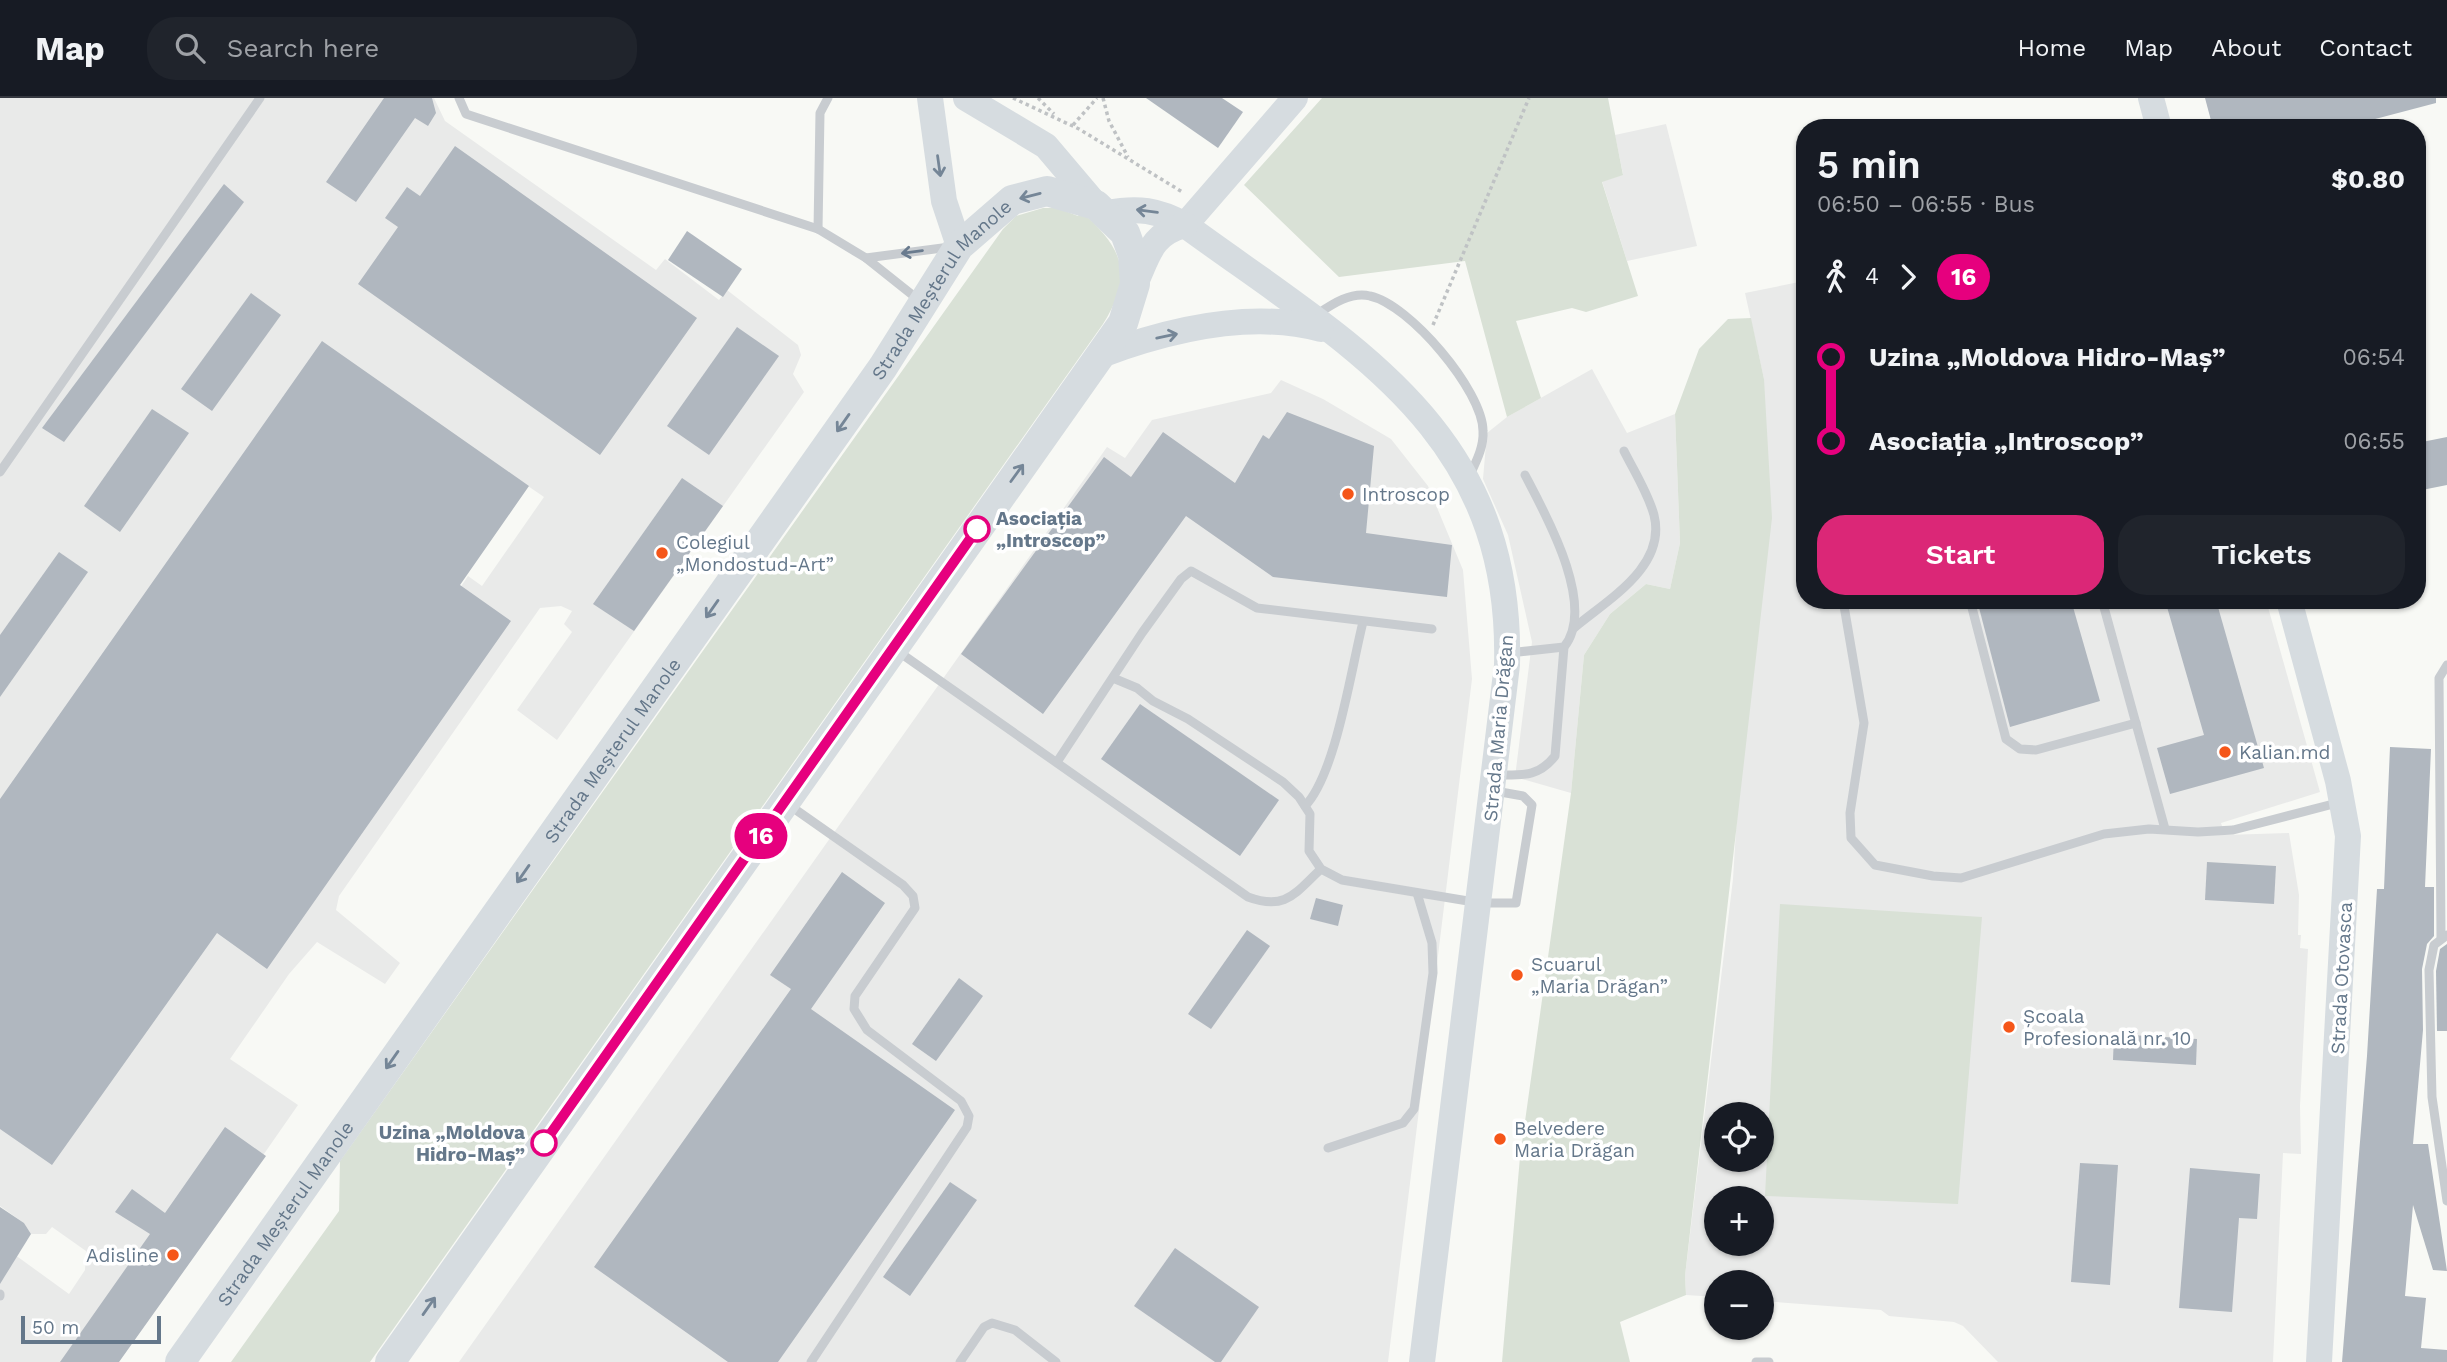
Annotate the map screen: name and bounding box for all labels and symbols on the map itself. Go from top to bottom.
one-way arrow [933,154,946,176]
one-way arrow [1019,190,1042,203]
street label: Strada Meșterul Manole [867,195,1016,384]
one-way arrow [1136,204,1159,217]
one-way arrow [902,246,924,259]
one-way arrow [1155,328,1178,342]
one-way arrow [836,413,850,432]
one-way arrow [1009,464,1024,483]
place label: Introscop [1362,483,1450,506]
marker: Introscop [1340,486,1356,502]
place label: Asociația „Introscop” [996,507,1105,552]
marker: Asociația „Introscop” [964,516,990,542]
place label: Colegiul „Mondostud-Art” [676,531,834,576]
marker: Colegiul „Mondostud-Art” [654,545,670,561]
one-way arrow [705,599,719,618]
street label: Strada Maria Drăgan [1479,633,1518,823]
street label: Strada Meșterul Manole [539,654,686,848]
place label: Kalian.md [2239,741,2330,764]
marker: Kalian.md [2217,744,2233,760]
line badge: 16 [730,813,792,859]
one-way arrow [516,864,531,883]
street label: Strada Otovasca [2326,901,2357,1055]
place label: Scuarul „Maria Drăgan” [1531,953,1668,998]
marker: Scuarul „Maria Drăgan” [1509,967,1525,983]
place label: Școala Profesională nr. 10 [2023,1005,2191,1050]
marker: Școala Profesională nr. 10 [2001,1019,2017,1035]
one-way arrow [385,1050,399,1069]
street label: Strada Meșterul Manole [212,1117,359,1311]
place label: Belvedere Maria Drăgan [1514,1117,1635,1162]
place label: Uzina „Moldova Hidro-Maș” [379,1121,525,1166]
marker: Uzina „Moldova Hidro-Maș” [531,1130,557,1156]
marker: Belvedere Maria Drăgan [1492,1131,1508,1147]
place label: Adisline [86,1244,159,1267]
marker: Adisline [165,1247,181,1263]
one-way arrow [422,1297,436,1316]
scale bar [21,1313,161,1345]

